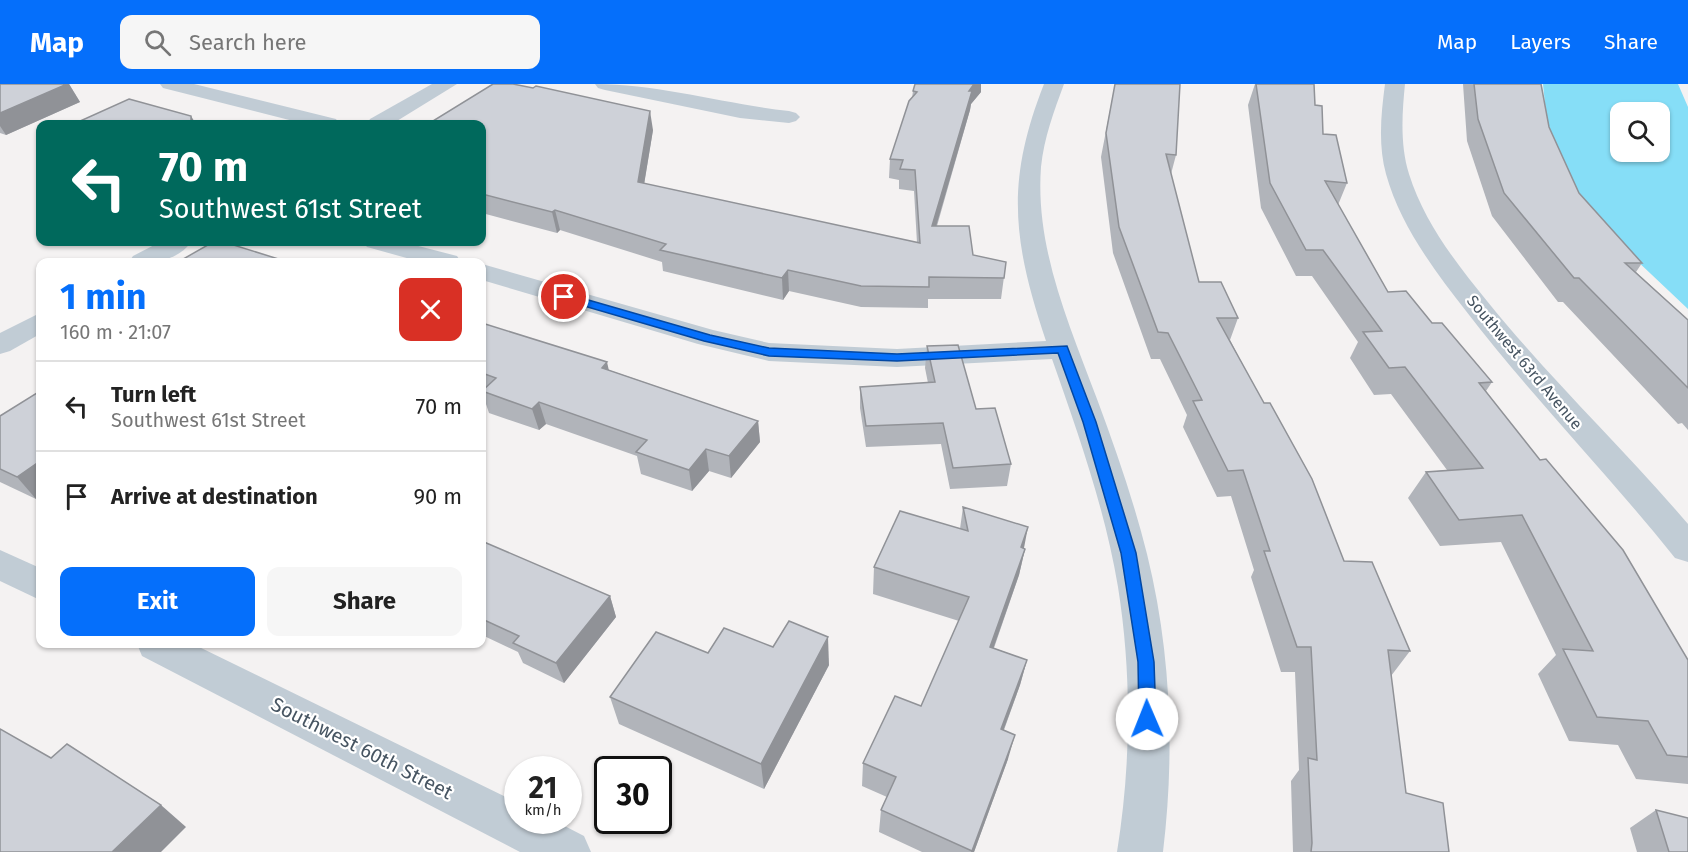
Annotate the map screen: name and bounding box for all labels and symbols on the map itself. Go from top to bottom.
pin [538,271,589,322]
street label: Southwest 63rd Avenue [1463,291,1586,433]
position arrow [1115,687,1179,751]
street label: Southwest 60th Street [267,692,457,805]
speed limit sign: 30 [594,756,672,834]

